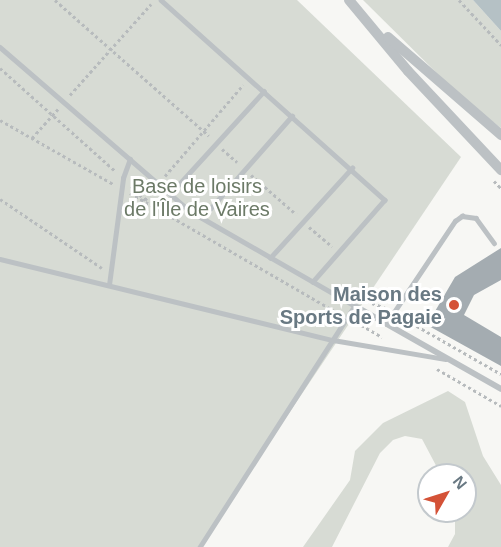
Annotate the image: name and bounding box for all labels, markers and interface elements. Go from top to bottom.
park label: Base de loisirs de l'Île de Vaires [124,174,270,221]
place label: Maison des Sports de Pagaie [280,282,442,329]
marker: Maison des Sports de Pagaie [447,298,461,312]
north arrow [417,463,477,523]
text: N [450,473,470,492]

